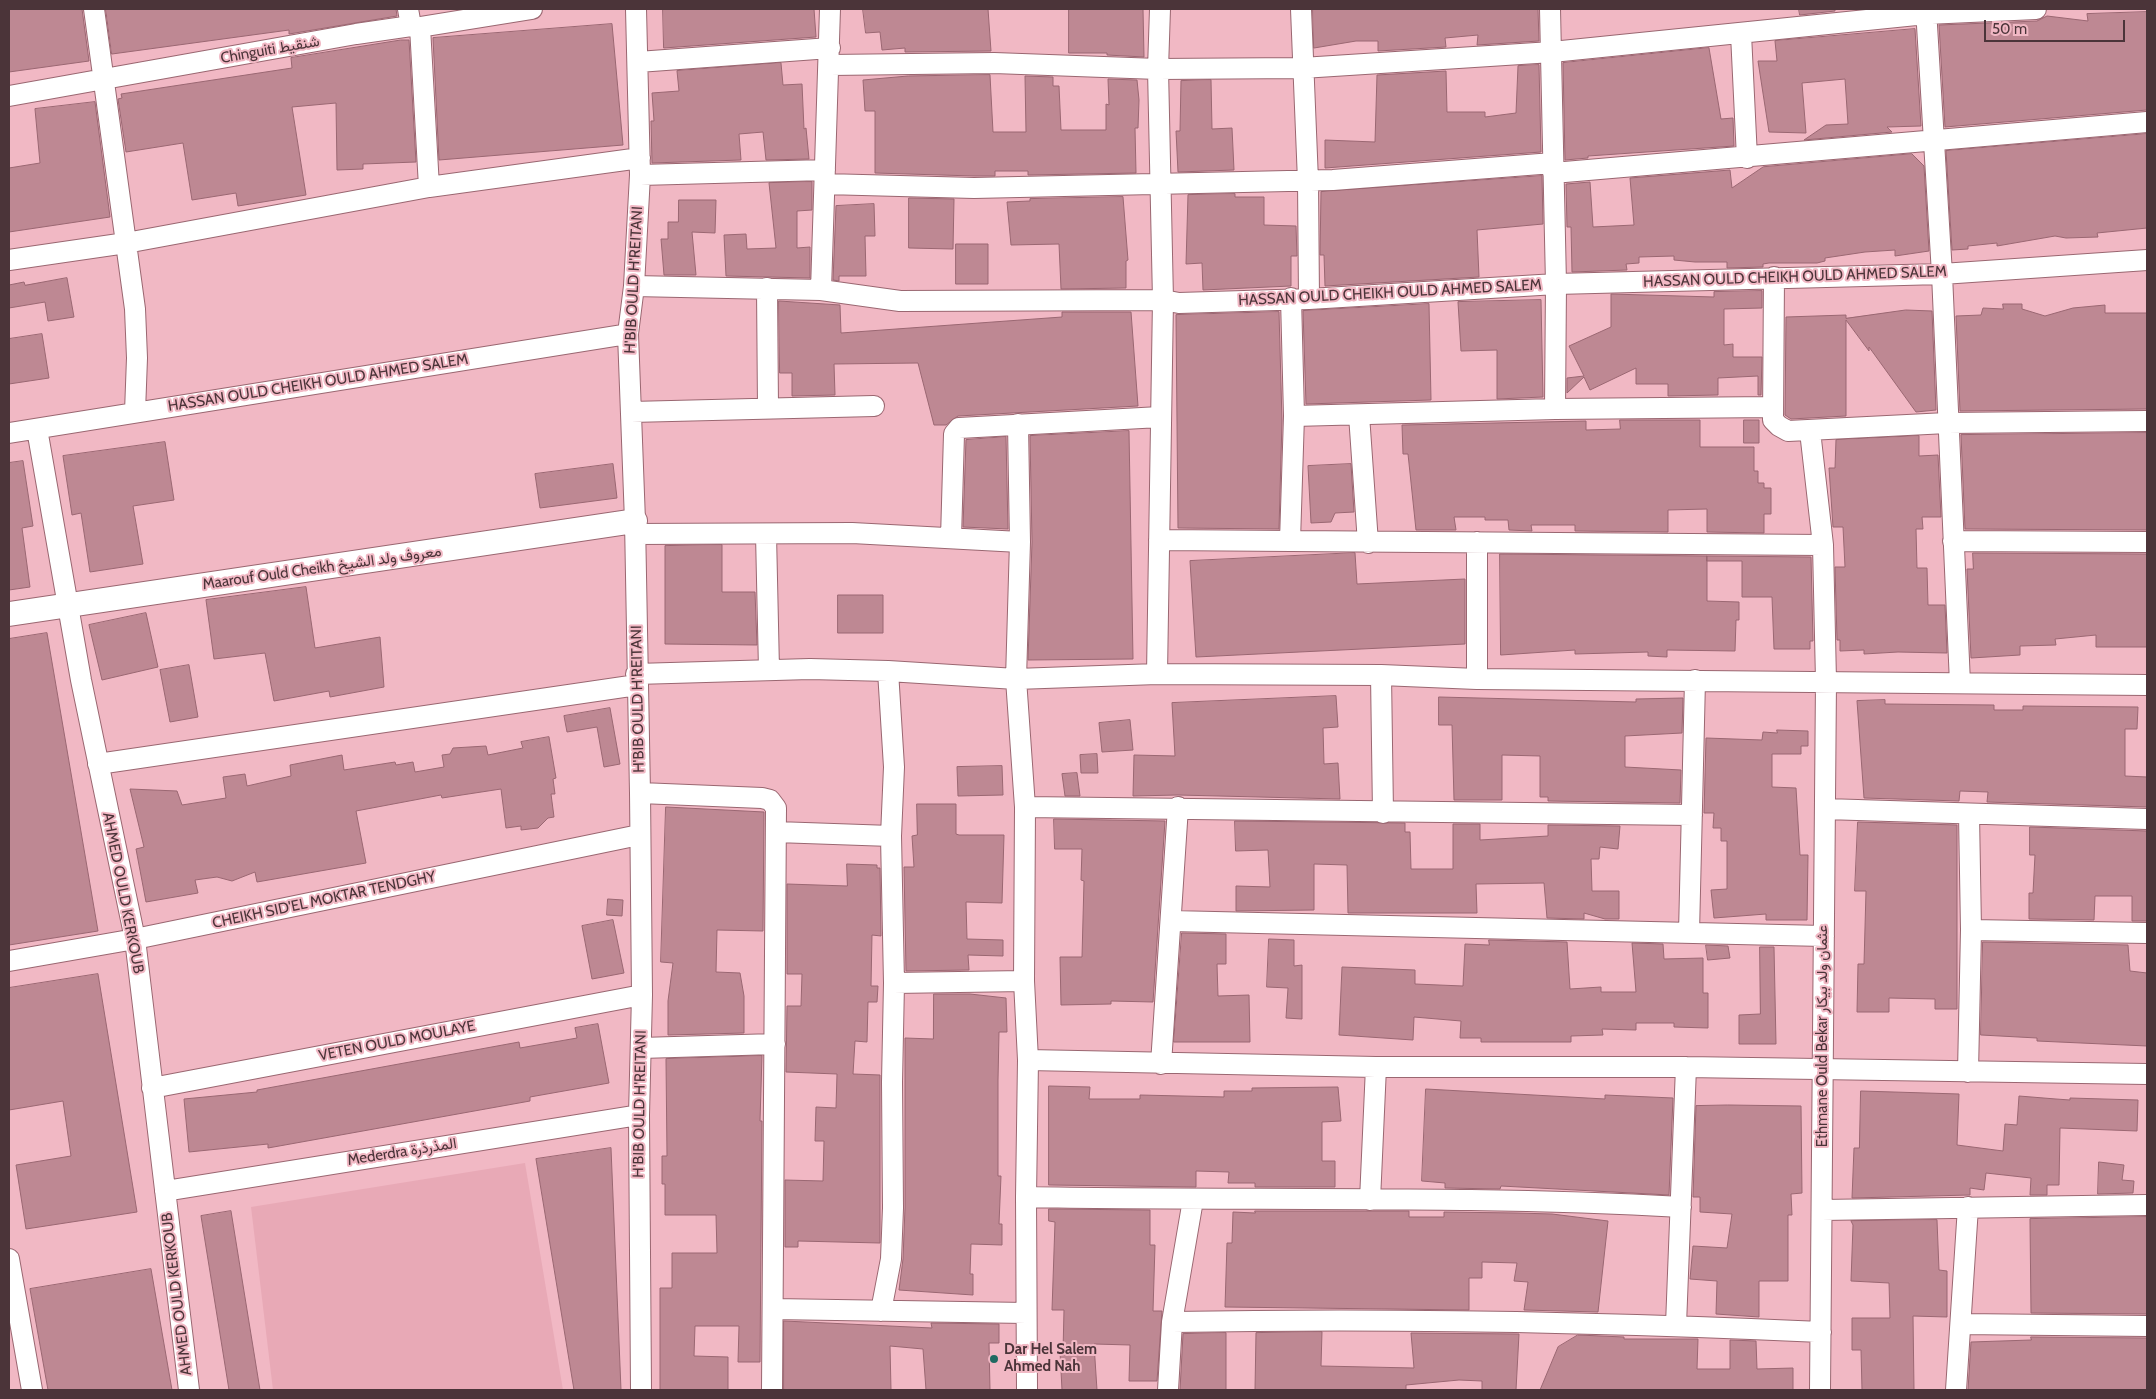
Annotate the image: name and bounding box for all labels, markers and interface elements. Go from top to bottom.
scale bar [1986,10,2127,42]
text: 50 m [1992,20,2027,38]
street label: Chinguiti شنقيط [219,32,321,68]
street label: H'BIB OULD H'REITANI [621,206,647,354]
street label: HASSAN OULD CHEIKH OULD AHMED SALEM [1643,263,1947,291]
street label: HASSAN OULD CHEIKH OULD AHMED SALEM [1238,276,1542,310]
street label: HASSAN OULD CHEIKH OULD AHMED SALEM [167,350,469,416]
street label: Maarouf Ould Cheikh معروف ولد الشيخ [201,542,443,594]
street label: H'BIB OULD H'REITANI [628,625,648,773]
street label: AHMED OULD KERKOUB [99,811,147,975]
street label: CHEIKH SID'EL MOKTAR TENDGHY [211,868,437,932]
street label: Ethmane Ould Bekar عثمان ولد بيكار [1814,925,1832,1147]
street label: VETEN OULD MOULAYE [317,1017,477,1065]
street label: H'BIB OULD H'REITANI [630,1030,650,1178]
street label: Mederdra المذرذرة [346,1134,458,1170]
street label: AHMED OULD KERKOUB [158,1212,196,1376]
place label: Dar Hel Salem Ahmed Nah [1004,1341,1097,1376]
marker: Dar Hel Salem Ahmed Nah [988,1353,1000,1365]

